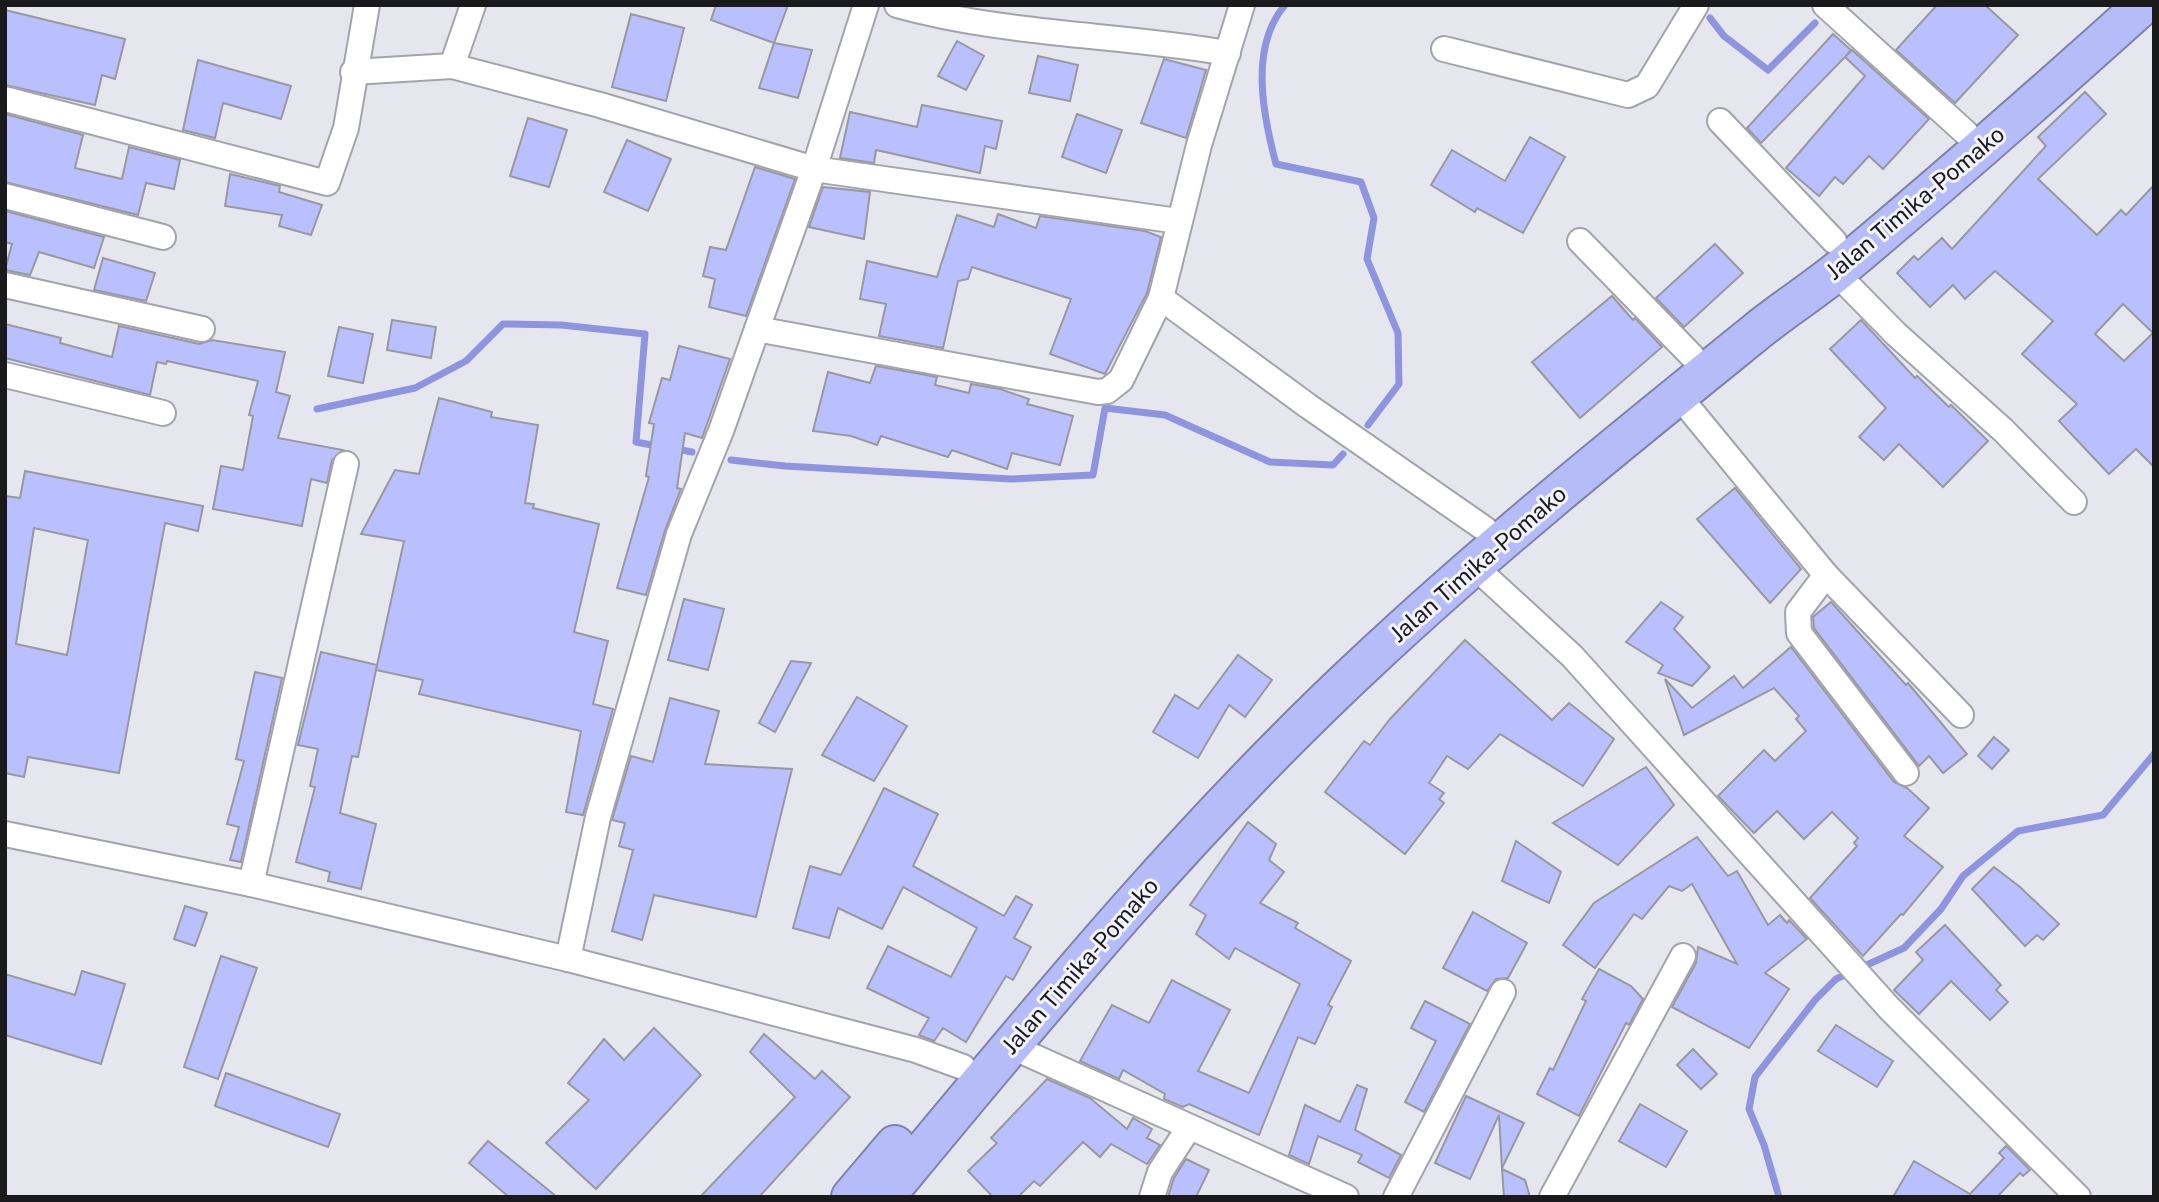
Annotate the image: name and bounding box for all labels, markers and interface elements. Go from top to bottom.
street label: Jalan Timika-Pomako [1820,120,2009,285]
street label: Jalan Timika-Pomako [1384,480,1571,648]
street label: Jalan Timika-Pomako [996,872,1164,1059]

